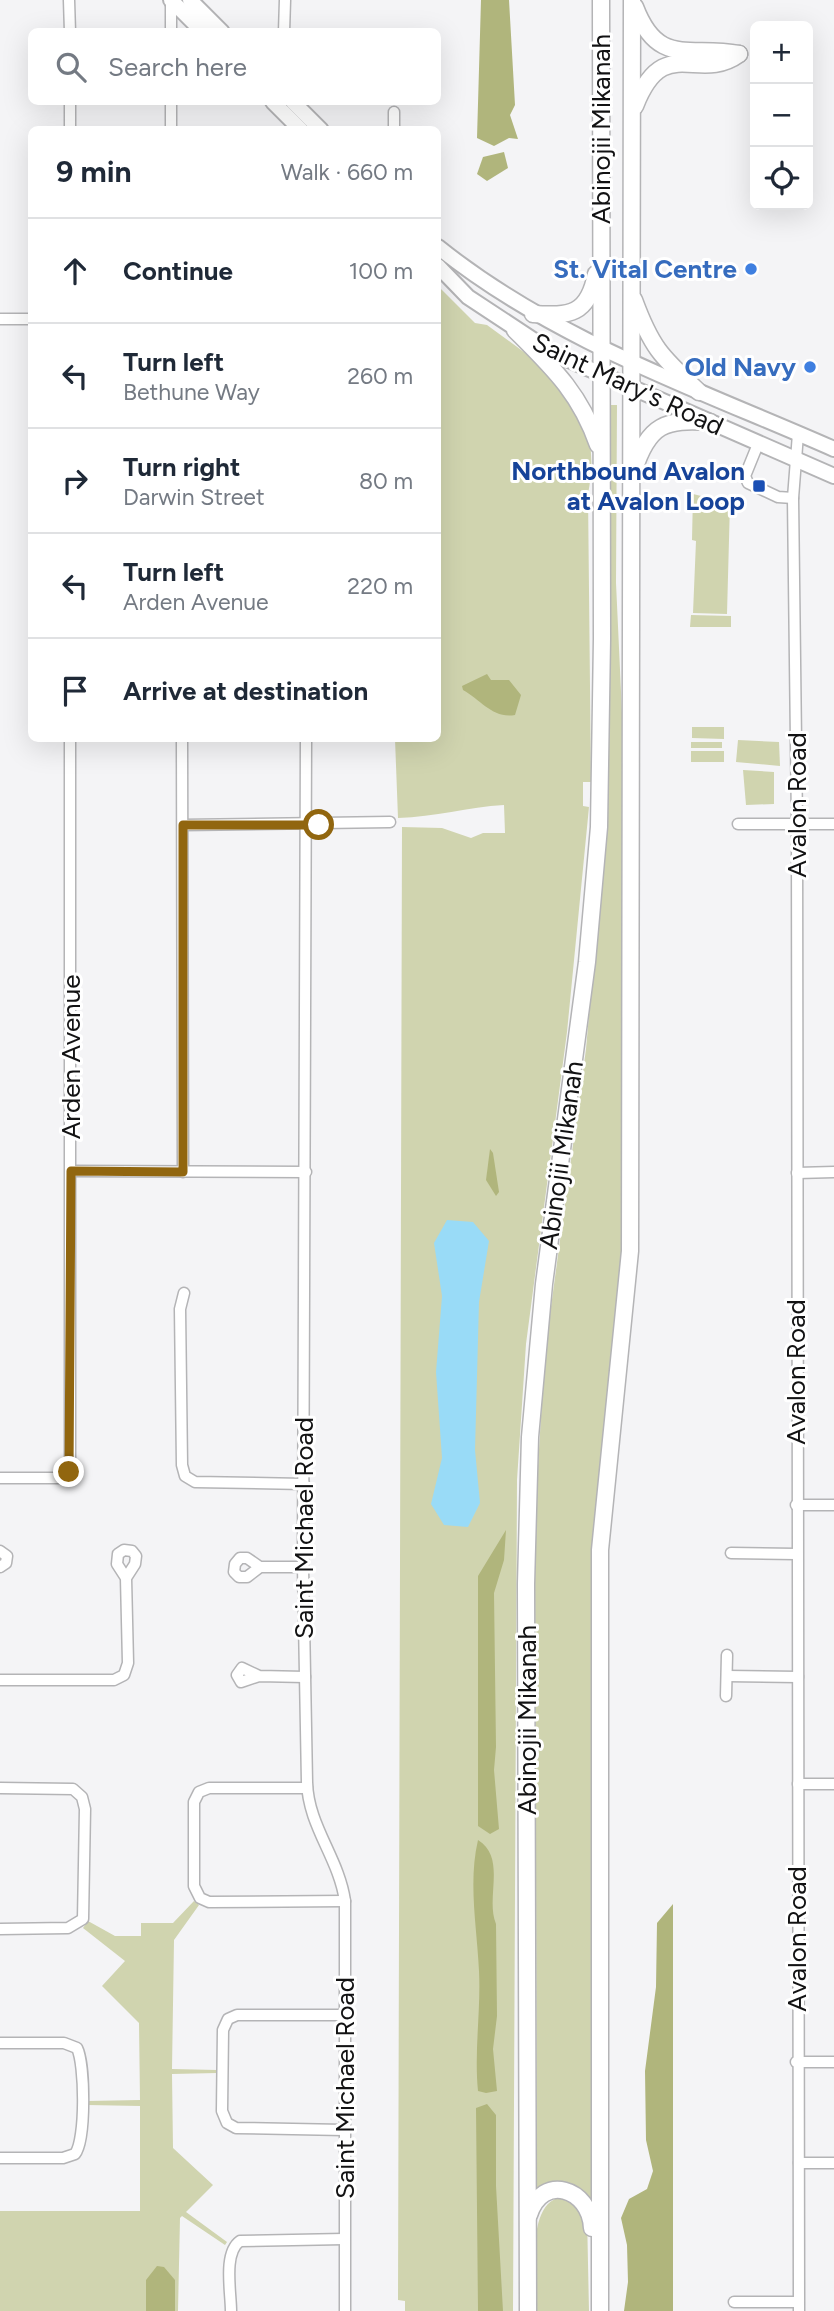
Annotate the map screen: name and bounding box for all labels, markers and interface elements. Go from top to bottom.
map controls [750,21,813,210]
button: + [750,21,813,84]
search box [28,28,441,105]
street label: Abinojii Mikanah [585,34,617,224]
icon: search [52,48,90,86]
text: Search here [108,51,247,83]
button: − [750,84,813,147]
button: locate [750,147,813,210]
text: 9 min [56,153,132,190]
text: Walk · 660 m [281,158,413,186]
icon: ahead [56,252,94,290]
place label: St. Vital Centre [553,253,737,285]
text: Continue [123,255,233,287]
text: 100 m [349,257,413,285]
marker: St. Vital Centre [743,261,759,277]
street label: Saint Mary's Road [527,326,729,442]
text: Turn left [123,346,224,378]
place label: Old Navy [684,351,796,383]
icon: left [56,357,94,395]
marker: Old Navy [802,359,818,375]
text: 260 m [347,362,413,390]
text: Bethune Way [123,378,260,406]
text: Turn right [123,451,240,483]
place label: Northbound Avalon at Avalon Loop [511,455,745,517]
icon: right [56,462,94,500]
text: 80 m [359,467,413,495]
marker: Northbound Avalon at Avalon Loop [751,478,767,494]
text: Darwin Street [123,483,265,511]
text: Turn left [123,556,224,588]
icon: left [56,567,94,605]
text: 220 m [347,572,413,600]
text: Arden Avenue [123,588,269,616]
icon: arrive [56,672,94,710]
text: Arrive at destination [123,675,368,707]
street label: Avalon Road [781,732,813,878]
route start [303,809,334,840]
street label: Arden Avenue [55,975,87,1139]
street label: Abinojii Mikanah [532,1059,590,1251]
street label: Avalon Road [780,1299,812,1445]
street label: Saint Michael Road [288,1417,320,1639]
route end [53,1456,84,1487]
street label: Abinojii Mikanah [511,1625,543,1815]
street label: Avalon Road [781,1866,813,2012]
street label: Saint Michael Road [329,1977,361,2199]

